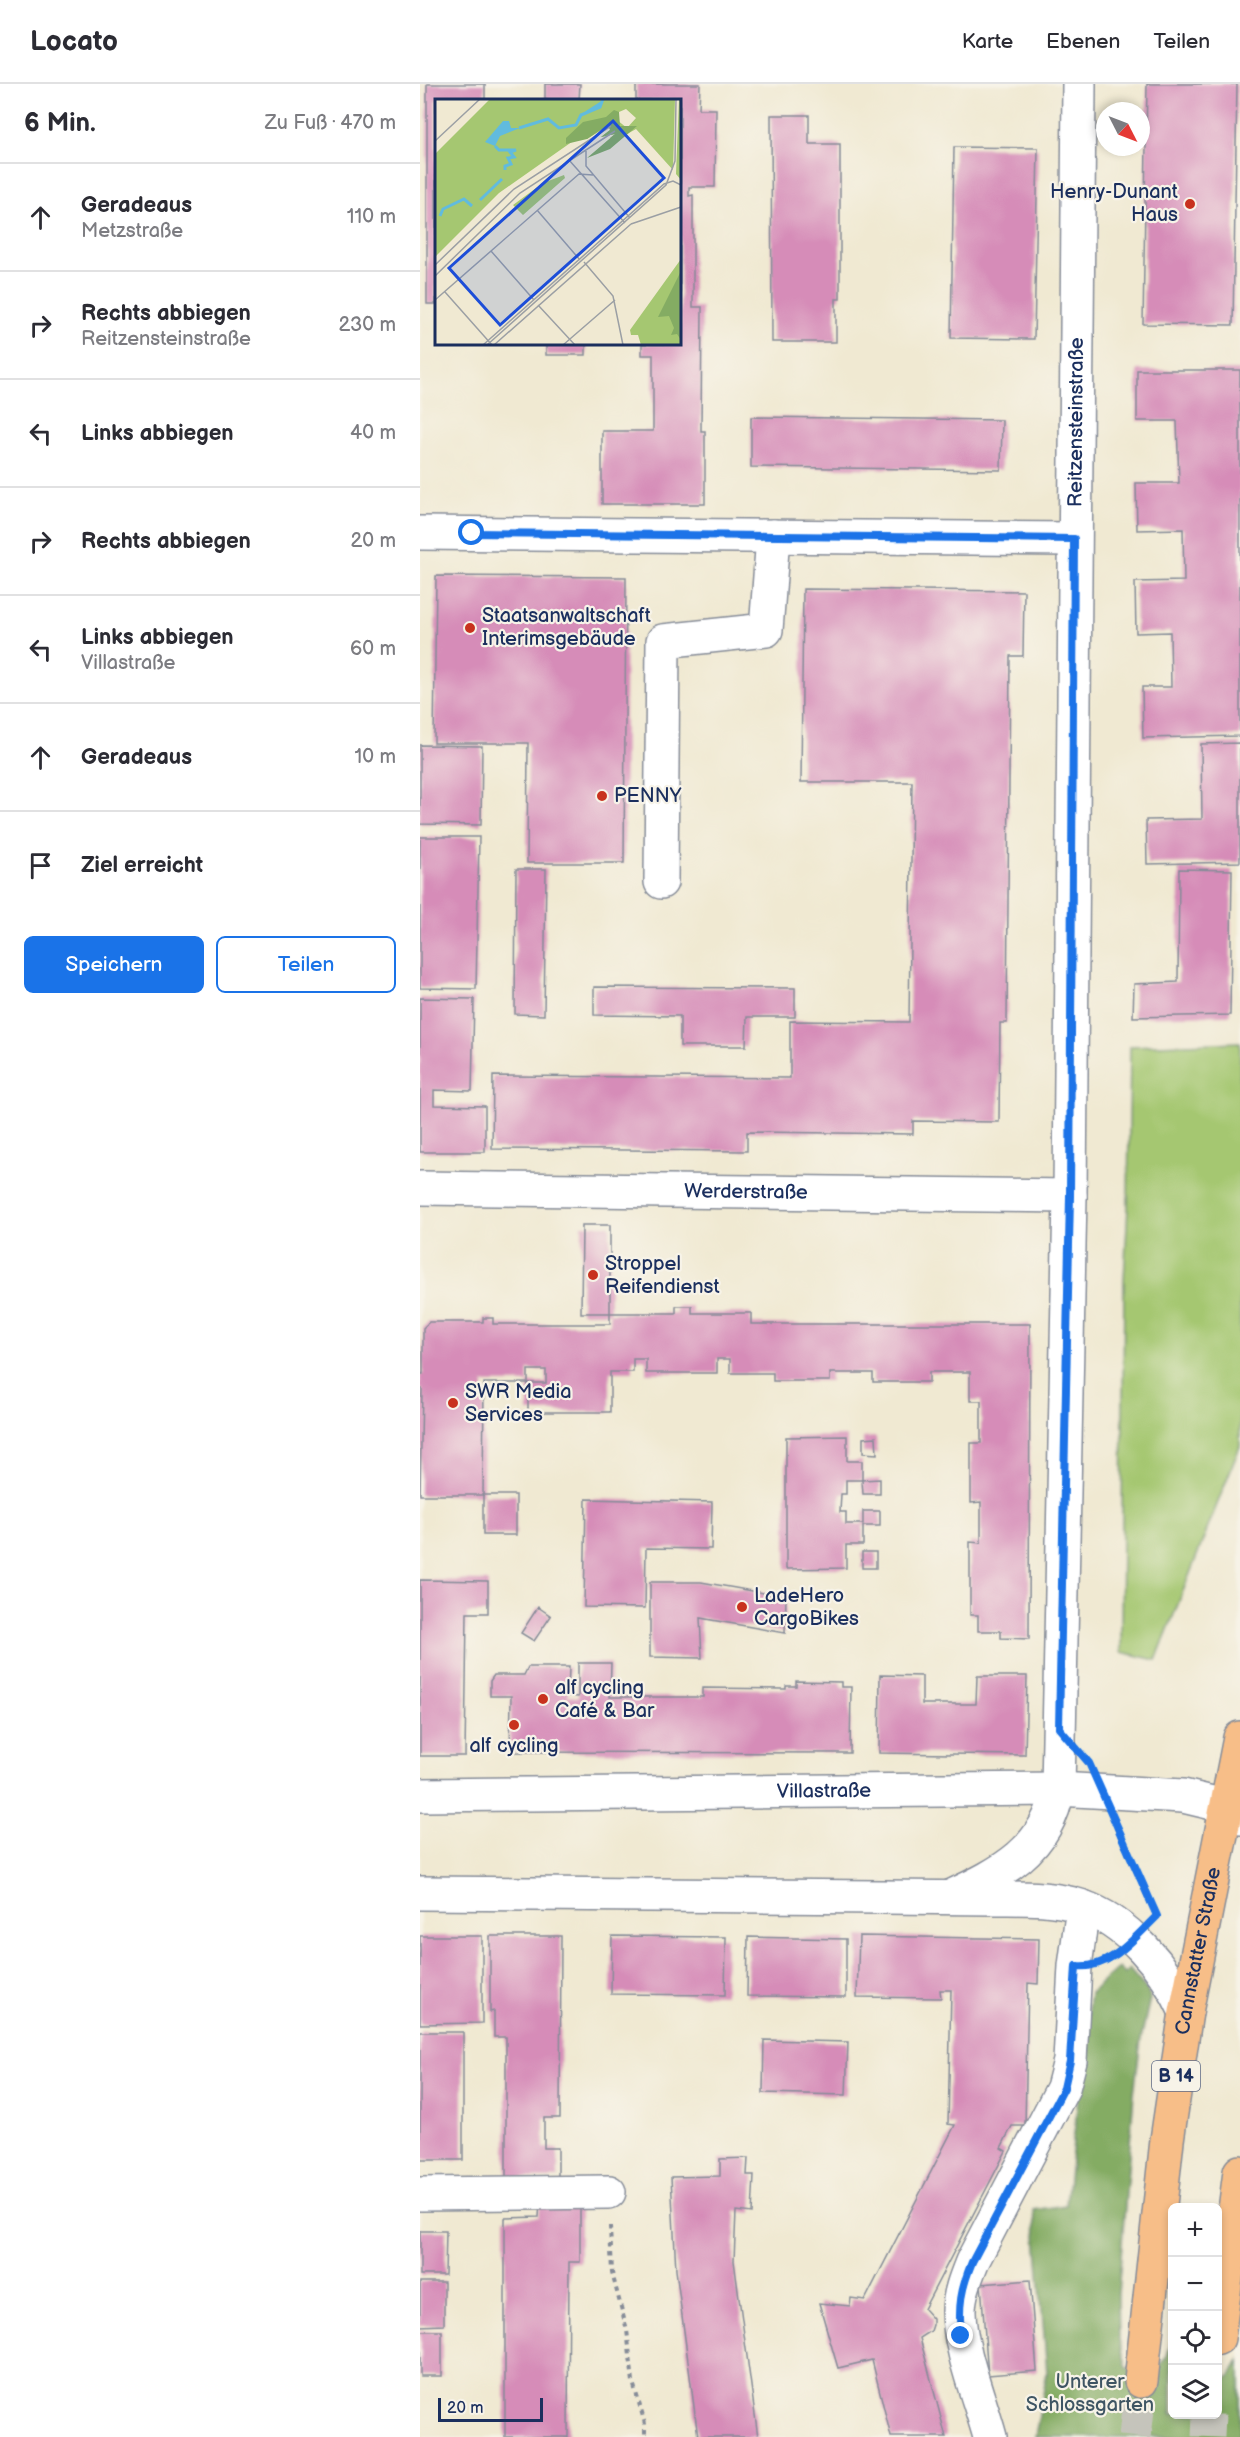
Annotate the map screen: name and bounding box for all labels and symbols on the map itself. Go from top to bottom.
inset map [435,99,681,345]
north arrow [1096,102,1150,156]
place label: Henry-Dunant Haus [1050,180,1178,227]
marker: Henry-Dunant Haus [1183,197,1197,211]
street label: Reitzensteinstraße [1064,337,1089,507]
route start [458,519,484,545]
place label: Staatsanwaltschaft Interimsgebäude [482,604,651,651]
marker: Staatsanwaltschaft Interimsgebäude [463,621,477,635]
place label: PENNY [614,784,682,808]
marker: PENNY [595,789,609,803]
street label: Werderstraße [684,1179,808,1205]
place label: Stroppel Reifendienst [605,1252,720,1299]
marker: Stroppel Reifendienst [586,1268,600,1282]
place label: SWR Media Services [465,1380,572,1427]
marker: SWR Media Services [446,1396,460,1410]
place label: LadeHero CargoBikes [754,1584,859,1631]
marker: LadeHero CargoBikes [735,1600,749,1614]
place label: alf cycling Café & Bar [555,1676,655,1723]
marker: alf cycling Café & Bar [536,1692,550,1706]
marker: alf cycling [507,1718,521,1732]
place label: alf cycling [470,1734,558,1758]
street label: Villastraße [777,1779,871,1804]
street label: Cannstatter Straße [1171,1865,1226,2036]
road number: B 14 [1152,2061,1200,2091]
route end [947,2322,973,2348]
park label: Unterer Schlossgarten [1026,2370,1154,2417]
scale bar [438,2395,543,2422]

